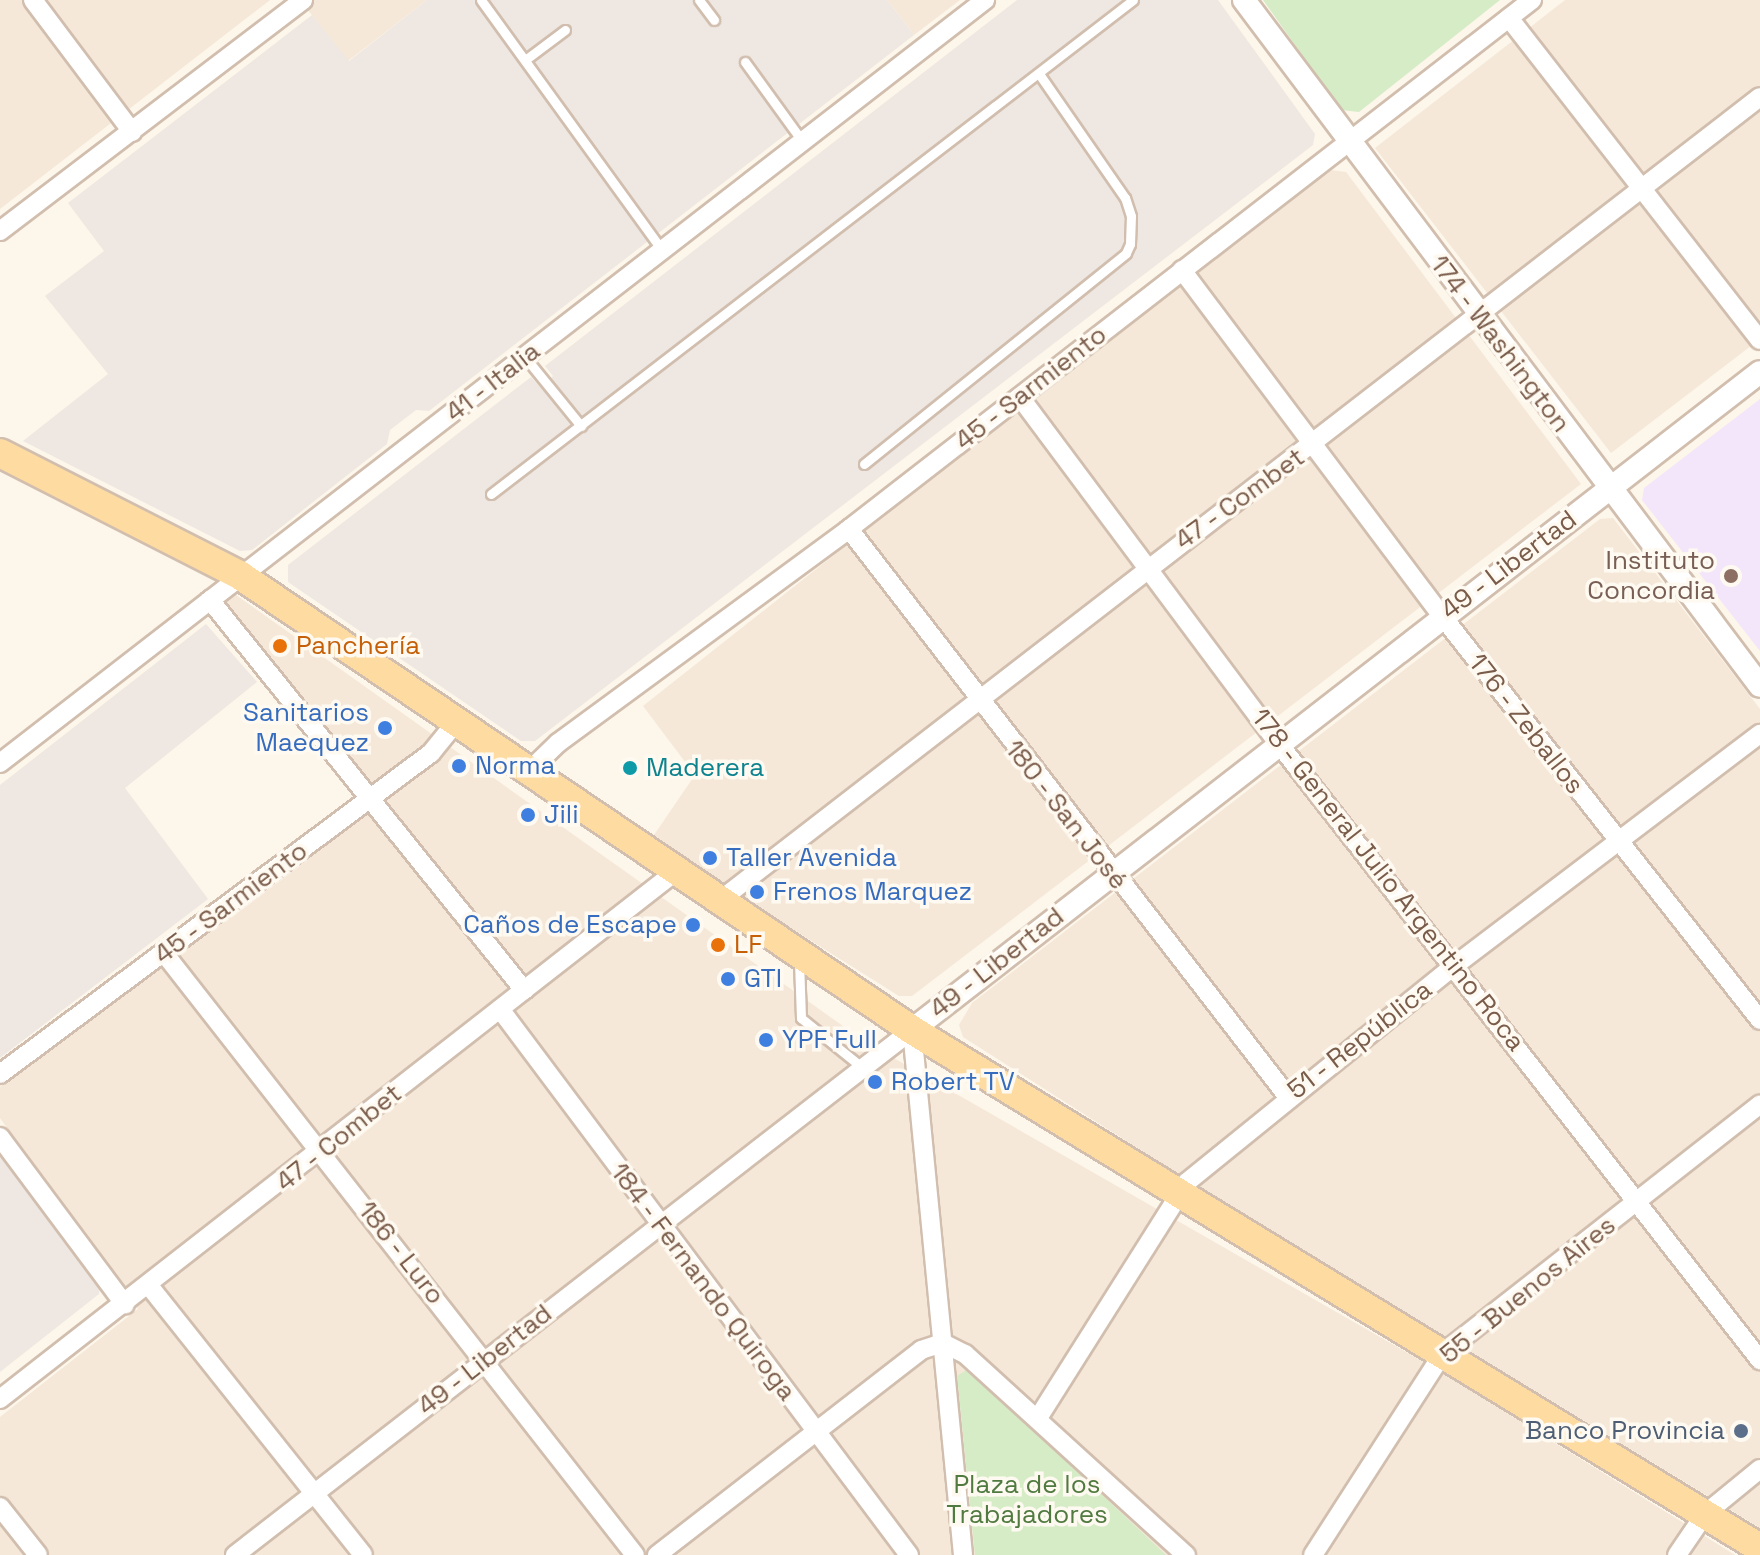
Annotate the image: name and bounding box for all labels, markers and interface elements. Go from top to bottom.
street label: 174 - Washington [1423,249,1577,439]
street label: 45 - Sarmiento [949,319,1113,457]
street label: 41 - Italia [439,335,547,429]
street label: 47 - Combet [1169,441,1311,557]
street label: 49 - Libertad [1434,503,1584,627]
place label: Instituto Concordia [1587,545,1715,606]
marker: Instituto Concordia [1722,567,1740,585]
place label: Panchería [296,630,420,662]
marker: Panchería [271,637,289,655]
street label: 176 - Zeballos [1461,647,1591,801]
place label: Sanitarios Maequez [243,697,369,758]
street label: 178 - General Julio Argentino Roca [1244,702,1532,1058]
marker: Sanitarios Maequez [376,719,394,737]
street label: 180 - San José [998,734,1134,896]
place label: Norma [475,750,555,782]
place label: Maderera [646,752,764,784]
marker: Norma [450,757,468,775]
marker: Maderera [621,759,639,777]
place label: Jili [544,799,579,831]
marker: Jili [519,806,537,824]
street label: 45 - Sarmiento [148,835,314,971]
place label: Taller Avenida [726,842,897,874]
marker: Taller Avenida [701,849,719,867]
place label: Frenos Marquez [773,876,972,908]
marker: Frenos Marquez [748,883,766,901]
street label: 49 - Libertad [923,901,1071,1025]
place label: Caños de Escape [463,909,677,941]
marker: Caños de Escape [684,916,702,934]
place label: LF [734,929,762,961]
marker: LF [709,936,727,954]
place label: GTI [744,963,782,995]
marker: GTI [719,970,737,988]
street label: 51 - República [1281,974,1439,1106]
place label: YPF Full [782,1024,877,1056]
marker: YPF Full [757,1031,775,1049]
place label: Robert TV [891,1066,1015,1098]
marker: Robert TV [866,1073,884,1091]
street label: 47 - Combet [269,1077,409,1199]
street label: 184 - Fernando Quiroga [603,1157,803,1407]
street label: 186 - Luro [351,1195,451,1311]
street label: 55 - Buenos Aires [1433,1209,1623,1371]
street label: 49 - Libertad [411,1298,559,1422]
place label: Banco Provincia [1525,1415,1725,1447]
marker: Banco Provincia [1732,1422,1750,1440]
park label: Plaza de los Trabajadores [946,1469,1108,1530]

